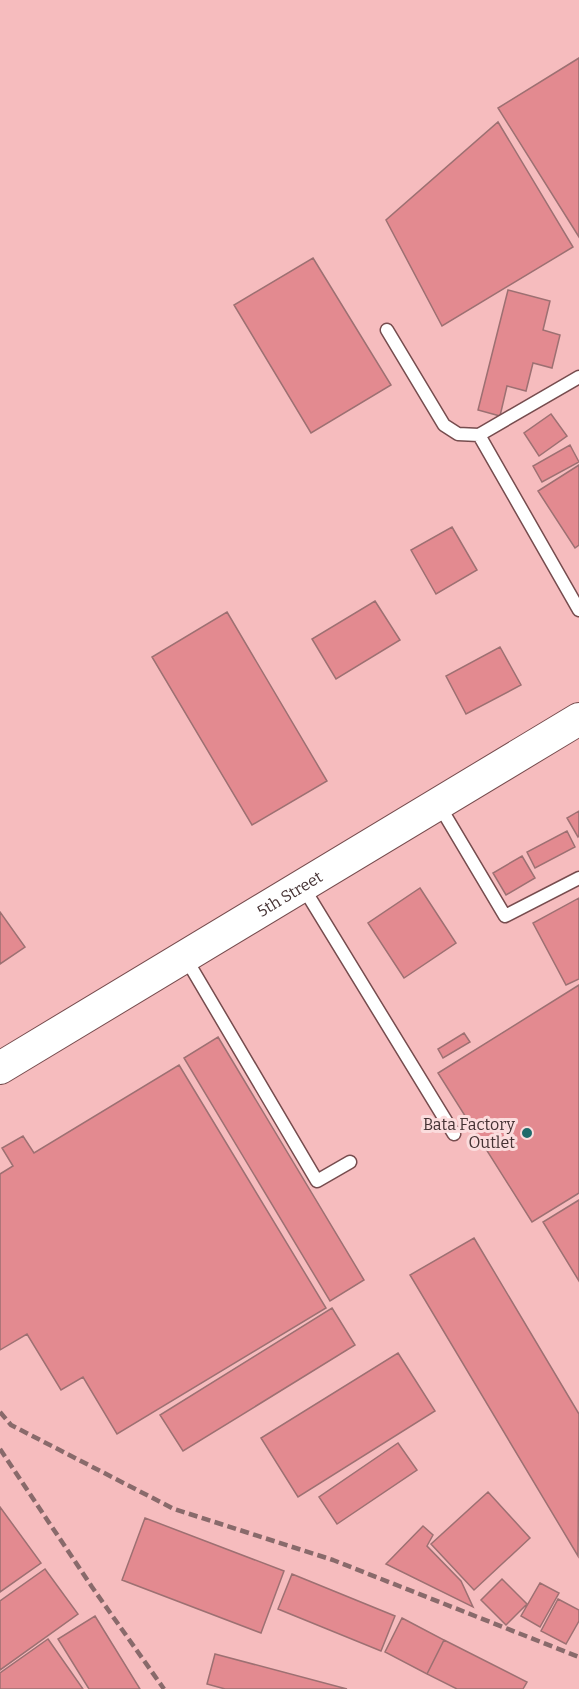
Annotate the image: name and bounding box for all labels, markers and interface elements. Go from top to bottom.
street label: 5th Street [254,867,326,920]
place label: Bata Factory Outlet [423,1115,516,1152]
marker: Bata Factory Outlet [520,1126,534,1140]

